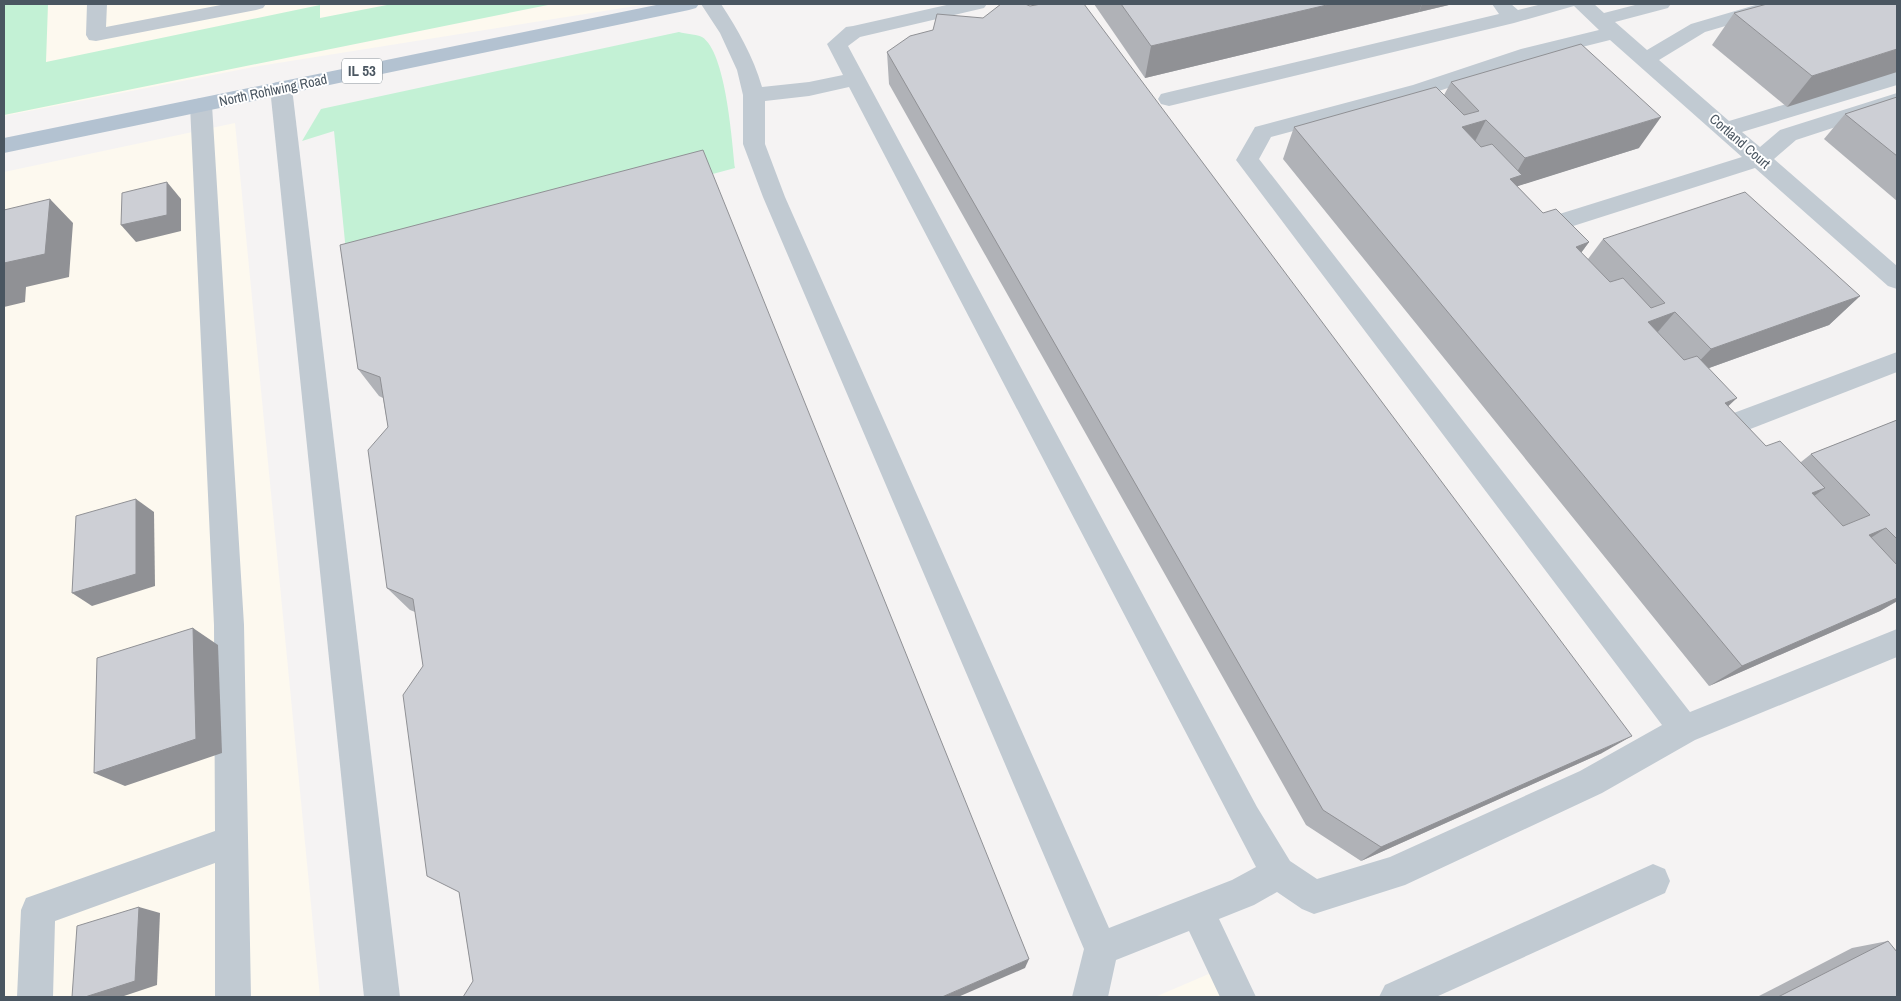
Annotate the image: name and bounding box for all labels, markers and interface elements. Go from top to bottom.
road number: IL 53 [342,58,382,84]
street label: North Rohlwing Road [217,70,329,110]
street label: Cortland Court [1706,110,1774,172]

